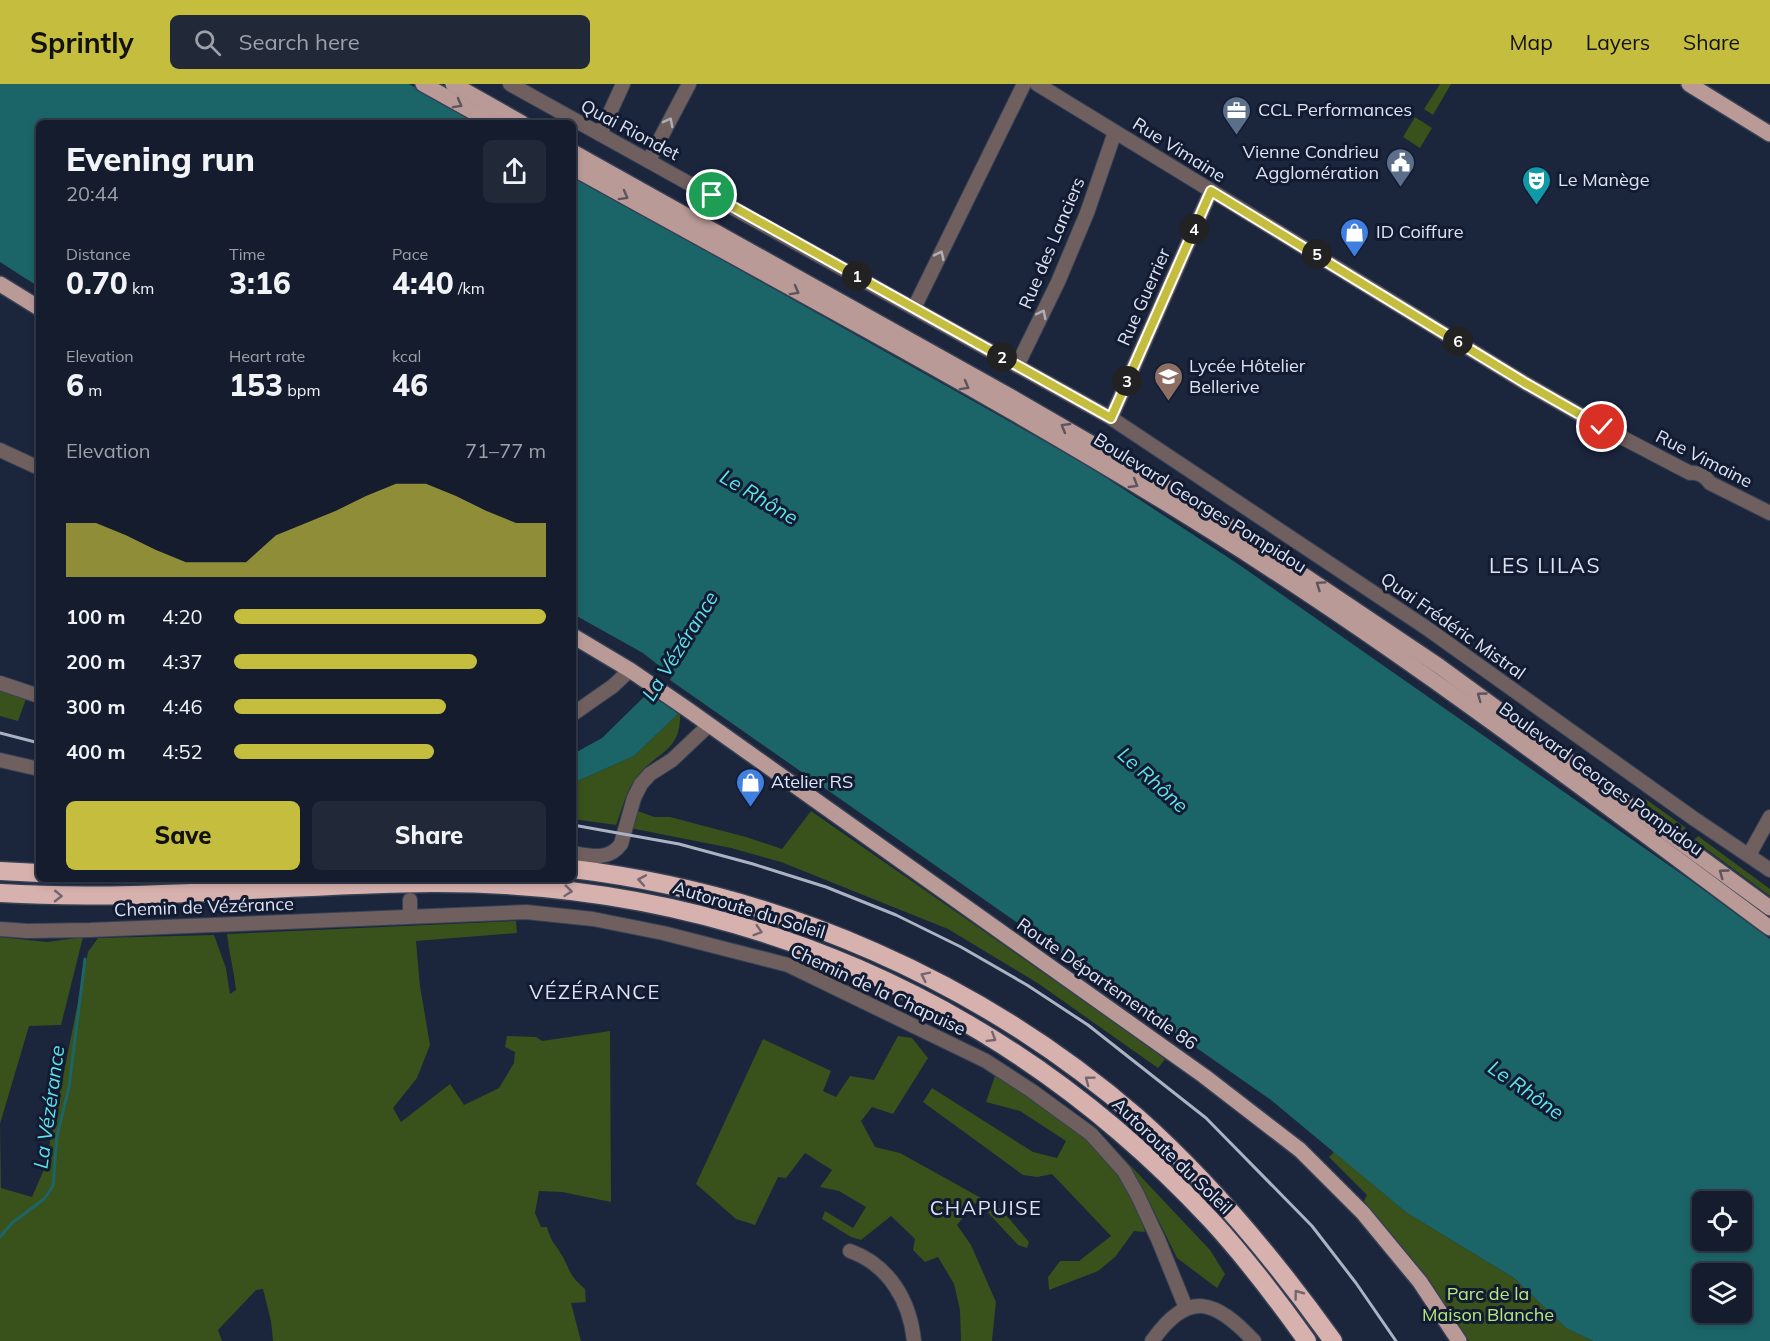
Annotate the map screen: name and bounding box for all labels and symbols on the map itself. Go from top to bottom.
street label: Quai Riondet [577,94,684,165]
office icon: CCL Performances [1221,94,1253,136]
one-way arrow [452,96,462,108]
place label: CCL Performances [1258,98,1412,121]
street label: Rue Vimaine [1128,112,1230,187]
one-way arrow [662,118,673,128]
place label: Vienne Condrieu Agglomération [1242,140,1379,184]
public building icon: Vienne Condrieu Agglomération [1384,146,1416,188]
theatre icon: Le Manège [1521,164,1553,206]
place label: Le Manège [1558,168,1649,191]
pin [686,169,737,220]
street label: Rue des Lanciers [1013,173,1090,312]
one-way arrow [618,189,628,201]
pin: 4 [1179,214,1209,244]
shop icon: ID Coiffure [1339,216,1371,258]
place label: ID Coiffure [1376,220,1464,243]
pin: 5 [1302,239,1332,269]
street label: Rue Guerrier [1112,244,1175,349]
one-way arrow [933,251,944,262]
pin: 1 [842,261,872,291]
one-way arrow [788,284,799,295]
one-way arrow [1035,309,1047,320]
pin: 6 [1443,326,1473,356]
pin: 2 [987,342,1017,372]
place label: Lycée Hôtelier Bellerive [1189,354,1306,398]
school or university icon: Lycée Hôtelier Bellerive [1152,360,1184,402]
pin: 3 [1112,366,1142,396]
one-way arrow [959,379,969,390]
pin [1576,401,1627,452]
one-way arrow [1061,423,1071,435]
street label: Rue Vimaine [1652,424,1756,493]
street label: Boulevard Georges Pompidou [1090,427,1311,578]
water label: Le Rhône [716,464,803,530]
one-way arrow [1128,476,1138,488]
district label: LES LILAS [1489,552,1601,578]
street label: Quai Frédéric Mistral [1376,567,1530,684]
one-way arrow [1316,581,1327,592]
water label: La Vézérance [636,586,723,705]
one-way arrow [1476,692,1487,703]
street label: Boulevard Georges Pompidou [1495,697,1708,860]
water label: Le Rhône [1113,741,1194,818]
shop icon: Atelier RS [734,766,766,808]
place label: Atelier RS [771,770,853,793]
one-way arrow [1718,869,1729,880]
one-way arrow [637,874,647,887]
street label: Autoroute du Soleil [670,875,828,944]
one-way arrow [563,884,572,896]
one-way arrow [54,890,63,902]
street label: Chemin de Vézérance [114,892,294,921]
street label: Route Départementale 86 [1013,912,1202,1055]
one-way arrow [752,924,763,936]
street label: Chemin de la Chapuise [787,939,970,1040]
one-way arrow [920,971,931,983]
district label: VÉZÉRANCE [529,979,661,1004]
one-way arrow [986,1031,996,1043]
water label: La Vézérance [27,1044,70,1170]
water label: Le Rhône [1484,1055,1569,1125]
one-way arrow [1085,1076,1096,1087]
street label: Autoroute du Soleil [1108,1093,1237,1219]
district label: CHAPUISE [930,1195,1042,1220]
park label: Parc de la Maison Blanche [1422,1282,1554,1326]
one-way arrow [1295,1289,1306,1300]

